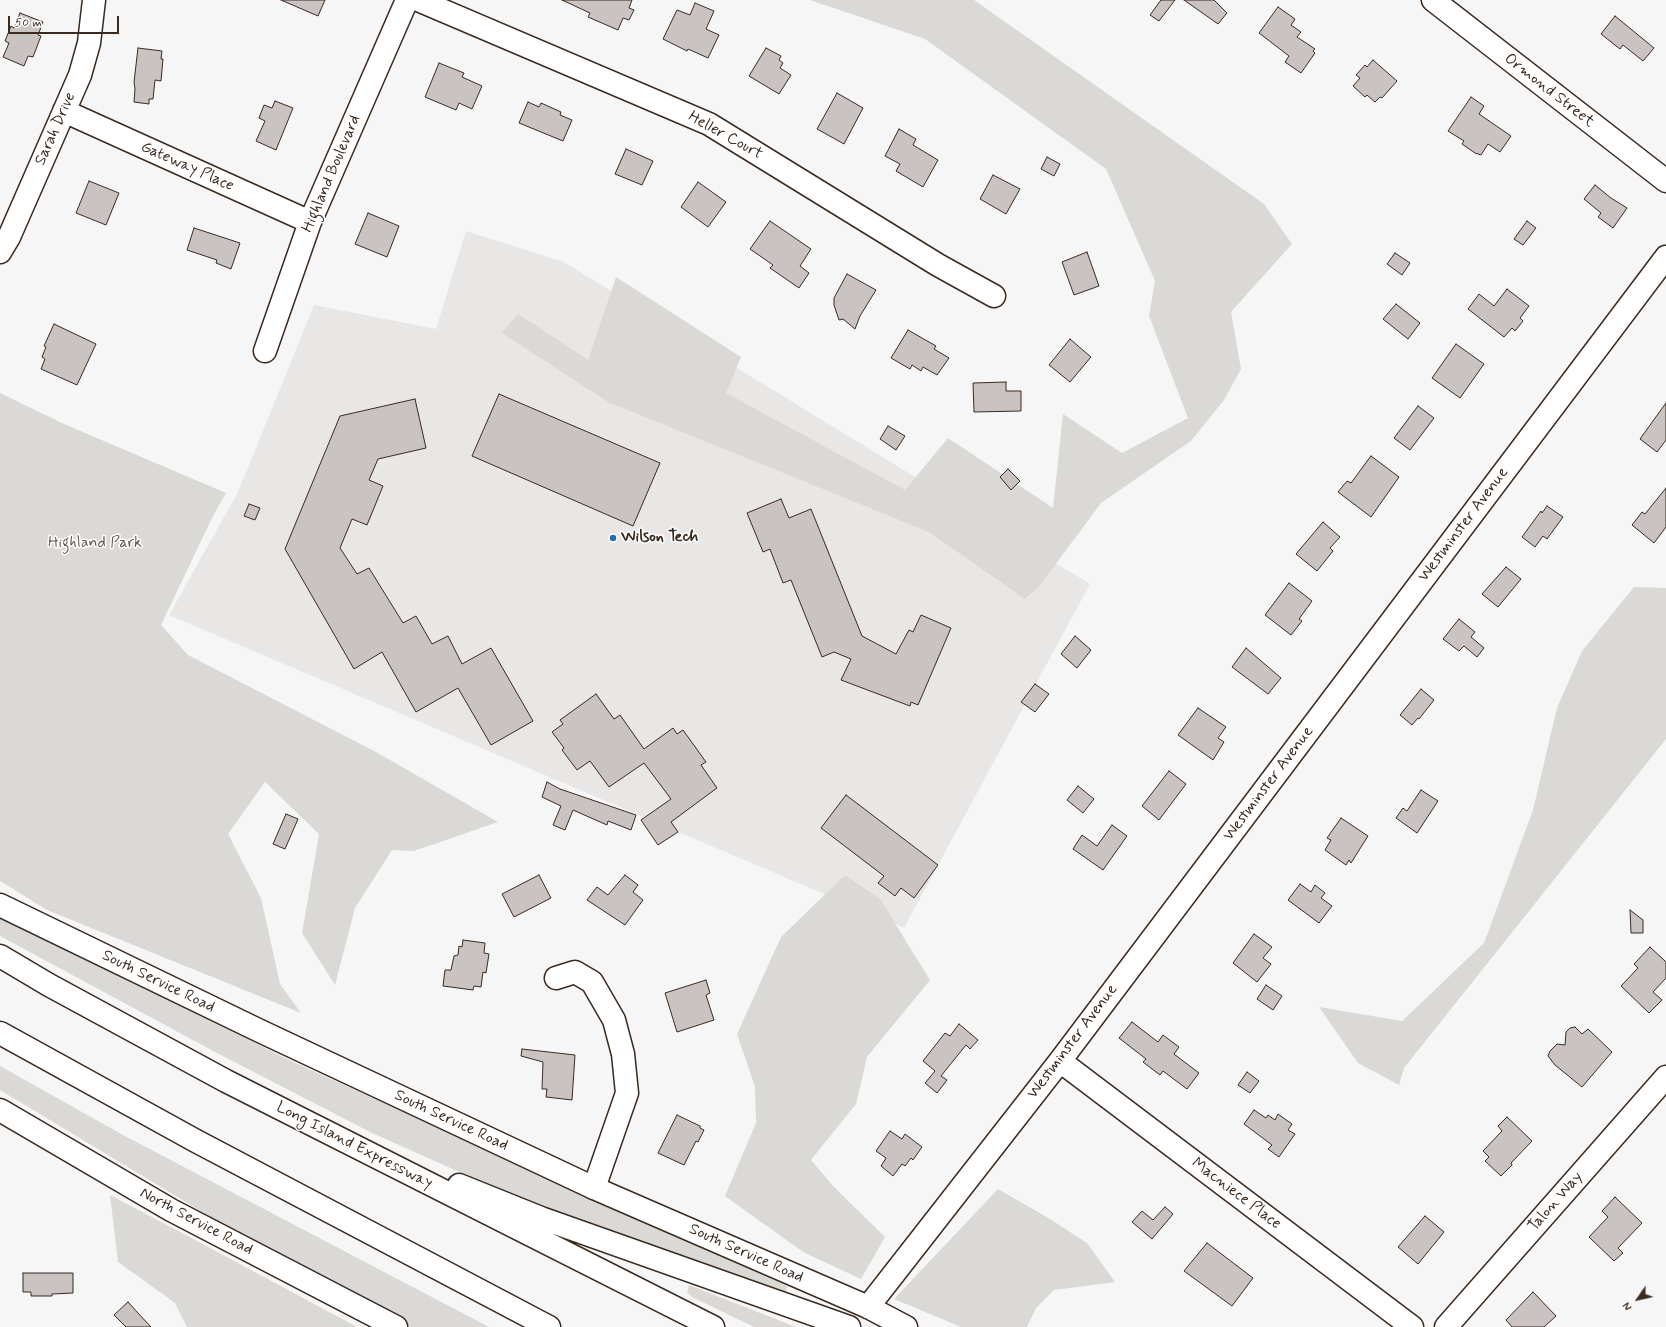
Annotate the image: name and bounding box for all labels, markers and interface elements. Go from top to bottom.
scale bar [10,8,121,34]
text: 50 m [15,15,42,31]
street label: Ormond Street [1500,50,1598,132]
street label: Sarah Drive [31,90,81,168]
street label: Heller Court [684,108,766,164]
street label: Highland Boulevard [299,112,365,236]
street label: Gateway Place [137,138,237,196]
street label: Westminster Avenue [1415,464,1513,586]
place label: Wilson Tech [621,528,698,548]
marker: Wilson Tech [608,533,618,543]
park label: Highland Park [48,534,142,554]
street label: Westminster Avenue [1220,723,1318,845]
street label: South Service Road [98,946,218,1018]
street label: Westminster Avenue [1024,981,1122,1103]
street label: South Service Road [391,1086,511,1156]
street label: Long Island Expressway [273,1098,435,1194]
street label: Macniece Place [1187,1154,1285,1234]
street label: Talon Way [1525,1168,1587,1236]
street label: North Service Road [136,1184,256,1260]
street label: South Service Road [686,1220,806,1288]
north arrow [1618,1279,1658,1319]
text: N [1620,1299,1636,1313]

